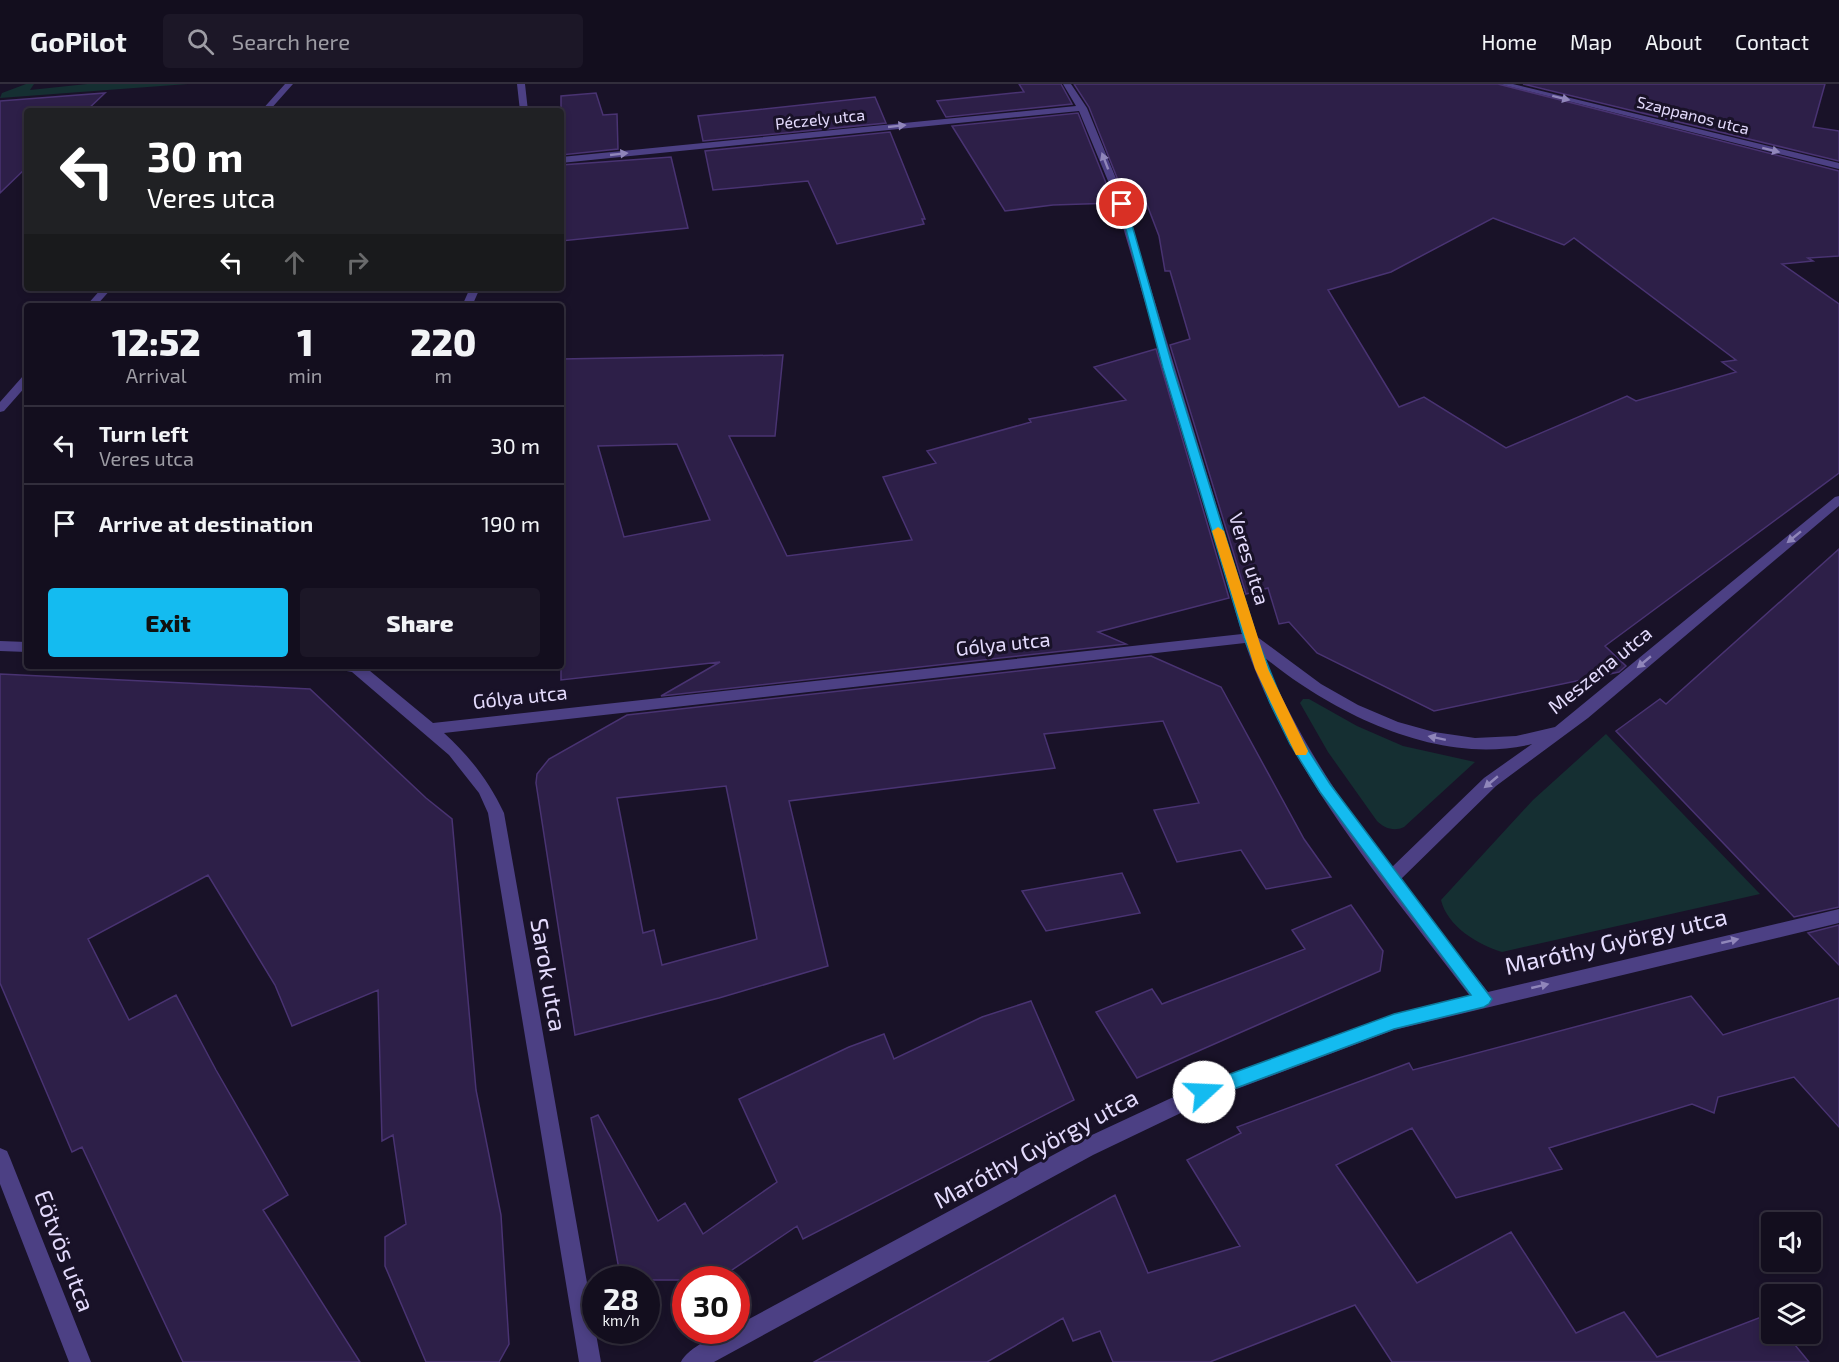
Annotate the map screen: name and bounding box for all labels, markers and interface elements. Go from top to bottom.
search box [163,14,583,68]
text: GoPilot [30,24,127,58]
icon: search [184,25,217,58]
text: Search here [232,28,350,54]
text: Home [1481,29,1537,54]
text: Map [1570,29,1612,54]
text: About [1645,29,1702,54]
text: Contact [1735,29,1809,54]
street label: Szappanos utca [1635,91,1751,138]
one-way arrow [1552,94,1570,103]
street label: Péczely utca [774,104,866,133]
one-way arrow [887,121,906,131]
text: 30 m [147,130,243,180]
icon: left [48,132,126,210]
one-way arrow [1762,145,1780,155]
one-way arrow [610,149,629,159]
one-way arrow [1100,151,1110,169]
pin [1096,178,1147,229]
text: Veres utca [147,181,275,213]
icon: arrive [1105,187,1138,220]
icon: left [215,246,248,279]
icon: ahead [278,246,311,279]
icon: right [341,246,374,279]
text: 12:52 [112,320,201,363]
text: 1 [297,320,314,363]
text: 220 [410,320,476,363]
text: Arrival [126,363,187,387]
text: min [288,363,322,387]
text: m [434,363,452,387]
text: Turn left [99,420,188,446]
icon: left [48,429,81,462]
text: 30 m [490,432,540,458]
text: Veres utca [99,446,194,470]
icon: arrive [48,507,81,540]
text: Arrive at destination [99,510,313,536]
text: 190 m [481,510,540,536]
street label: Veres utca [1225,510,1275,608]
one-way arrow [1787,530,1802,543]
button: Exit [48,588,288,657]
button: Share [300,588,540,657]
street label: Meszena utca [1543,620,1656,718]
street label: Gólya utca [954,626,1051,660]
one-way arrow [1637,655,1652,668]
street label: Gólya utca [471,679,568,713]
one-way arrow [1427,733,1446,742]
one-way arrow [1483,776,1499,789]
street label: Maróthy György utca [1502,901,1730,980]
street label: Sarok utca [525,916,574,1034]
one-way arrow [1721,936,1739,946]
one-way arrow [1531,981,1550,990]
position arrow [1172,1060,1236,1124]
street label: Maróthy György utca [928,1082,1142,1214]
street label: Eötvös utca [29,1186,102,1315]
map controls [1761,1212,1821,1344]
button: sound [1761,1212,1821,1272]
speed limit sign: 30 [672,1266,750,1344]
text: 28 [603,1280,639,1316]
button: layers [1761,1284,1821,1344]
text: km/h [602,1311,640,1329]

